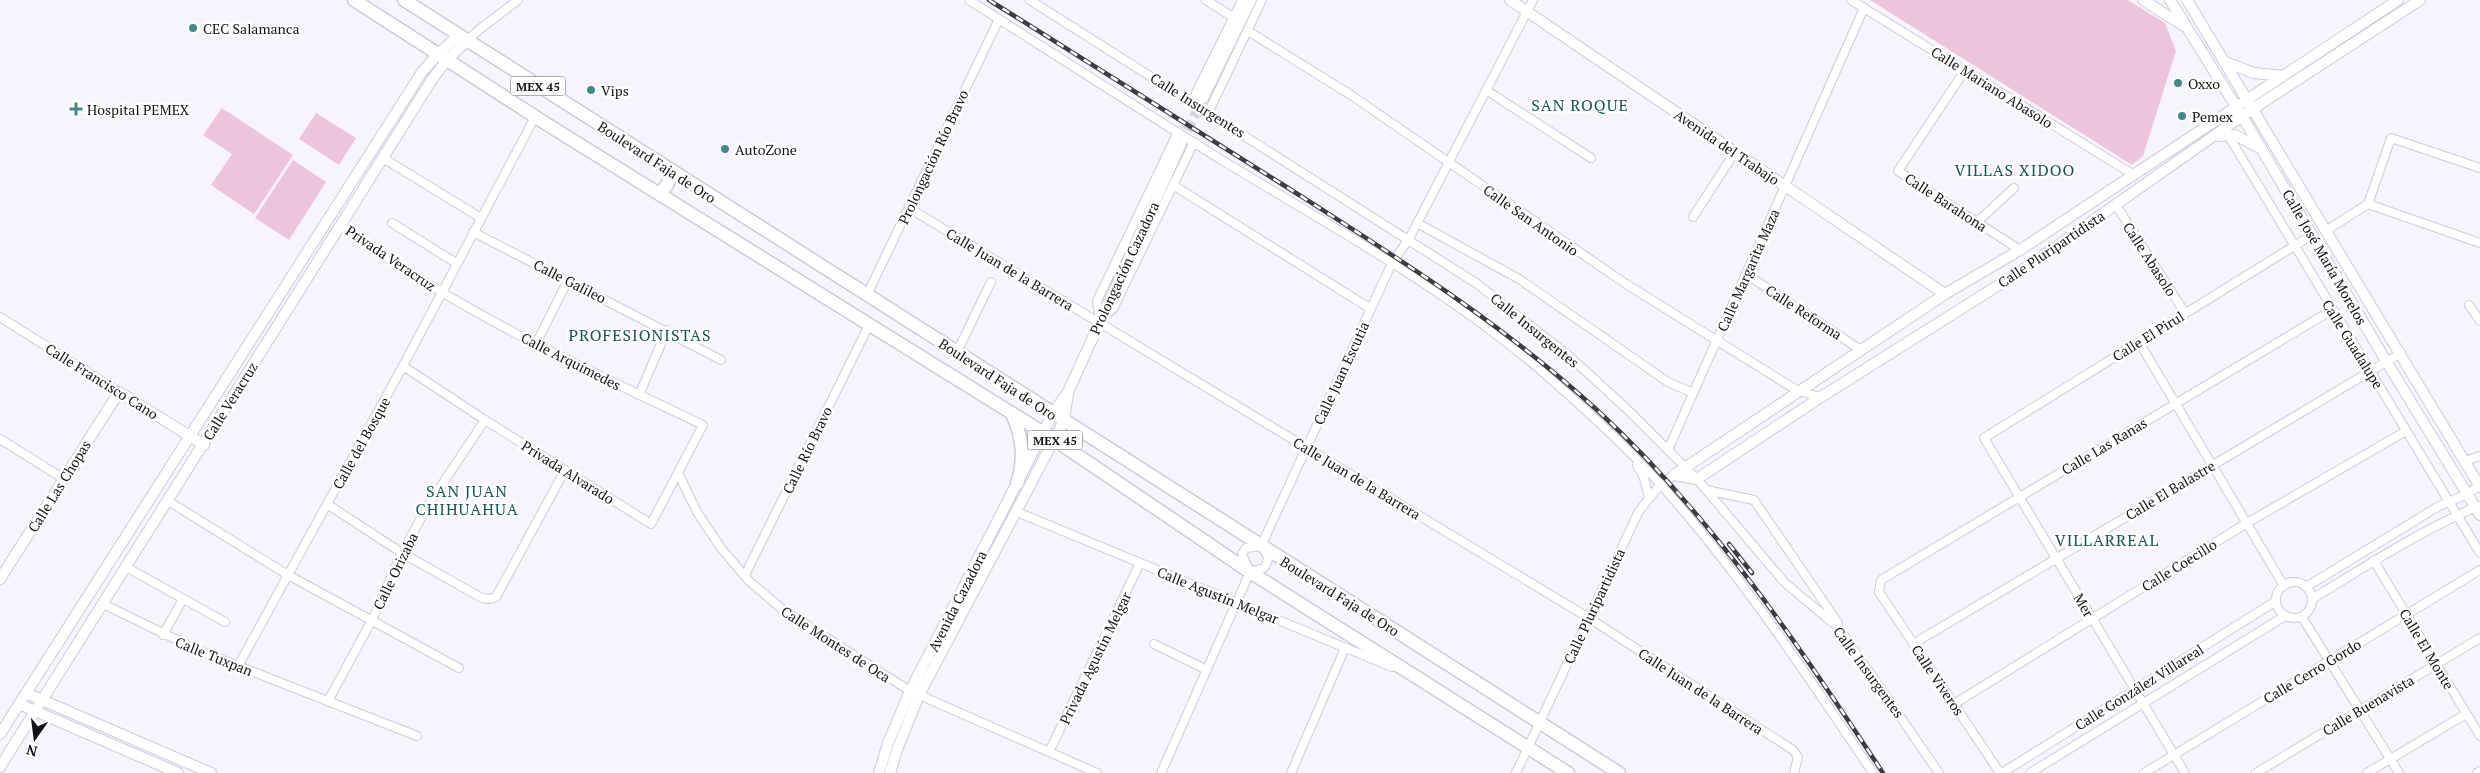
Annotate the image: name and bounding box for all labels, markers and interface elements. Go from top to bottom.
place label: CEC Salamanca [203,19,300,38]
marker: CEC Salamanca [187,22,199,34]
street label: Calle Mariano Abasolo [1928,42,2057,132]
street label: Calle Insurgentes [1147,68,1249,142]
place label: Oxxo [2188,74,2220,93]
road number: MEX 45 [510,76,566,95]
marker: Oxxo [2172,77,2184,89]
place label: Vips [601,81,629,100]
marker: Vips [585,84,597,96]
street label: Prolongación Río Bravo [893,86,973,227]
district label: SAN ROQUE [1531,94,1629,116]
place label: Hospital PEMEX [87,100,190,119]
marker: Hospital PEMEX [69,102,83,116]
street label: Avenida del Trabajo [1671,105,1783,189]
place label: Pemex [2192,107,2234,126]
marker: Pemex [2176,110,2188,122]
street label: Boulevard Faja de Oro [594,117,720,207]
place label: AutoZone [735,140,797,159]
marker: AutoZone [719,143,731,155]
district label: VILLAS XIDOO [1955,159,2075,181]
street label: Calle Barahona [1901,168,1991,236]
street label: Calle San Antonio [1480,180,1583,260]
street label: Calle José María Morelos [2278,186,2372,328]
street label: Prolongación Cazadora [1085,199,1163,337]
street label: Calle Margarita Maza [1712,206,1784,334]
street label: Calle Pluripartidista [1994,206,2108,292]
street label: Calle Abasolo [2119,218,2181,300]
street label: Privada Veracruz [342,221,440,295]
street label: Calle Juan de la Barrera [943,223,1077,315]
street label: Calle Galileo [530,255,610,308]
street label: Calle Reforma [1762,280,1846,344]
street label: Calle Insurgentes [1487,288,1583,372]
street label: Calle Guadalupe [2318,296,2388,392]
street label: Calle El Pirul [2109,307,2187,365]
street label: Calle Juan Escutia [1309,318,1373,428]
district label: PROFESIONISTAS [568,324,712,346]
street label: Calle Arquímedes [518,328,624,394]
street label: Boulevard Faja de Oro [935,334,1061,424]
street label: Calle Francisco Cano [42,339,162,424]
street label: Calle Veracruz [198,358,262,444]
street label: Calle del Bosque [328,394,394,492]
street label: Calle Río Bravo [778,403,836,497]
street label: Calle Las Ranas [2058,413,2150,479]
road number: MEX 45 [1028,430,1082,450]
street label: Calle Juan de la Barrera [1290,432,1424,524]
street label: Calle Las Chopas [23,436,95,536]
street label: Privada Alvarado [518,436,618,508]
street label: Calle El Balastre [2122,456,2218,524]
district label: SAN JUAN CHIHUAHUA [415,480,519,520]
street label: Calle Orizaba [368,529,422,613]
district label: VILLARREAL [2055,529,2159,551]
street label: Calle Coecillo [2138,534,2220,596]
street label: Calle Pluripartidista [1559,545,1629,667]
street label: Avenida Cazadora [923,547,991,655]
street label: Boulevard Faja de Oro [1277,552,1403,640]
street label: Calle Agustín Melgar [1154,562,1282,628]
street label: Privada Agustín Melgar [1055,588,1136,727]
street label: Mer [2070,590,2099,621]
street label: Calle Montes de Oca [778,601,894,687]
street label: Calle El Monte [2395,605,2459,693]
street label: Calle Insurgentes [1829,622,1909,722]
street label: Calle Tuxpan [173,632,256,680]
street label: Calle Cerro Gordo [2260,634,2365,708]
street label: Calle González Villareal [2071,640,2207,734]
street label: Calle Viveros [1907,641,1969,719]
street label: Calle Juan de la Barrera [1635,643,1767,739]
street label: Calle Buenavista [2319,670,2417,740]
north arrow [10,713,60,763]
text: N [24,741,39,762]

